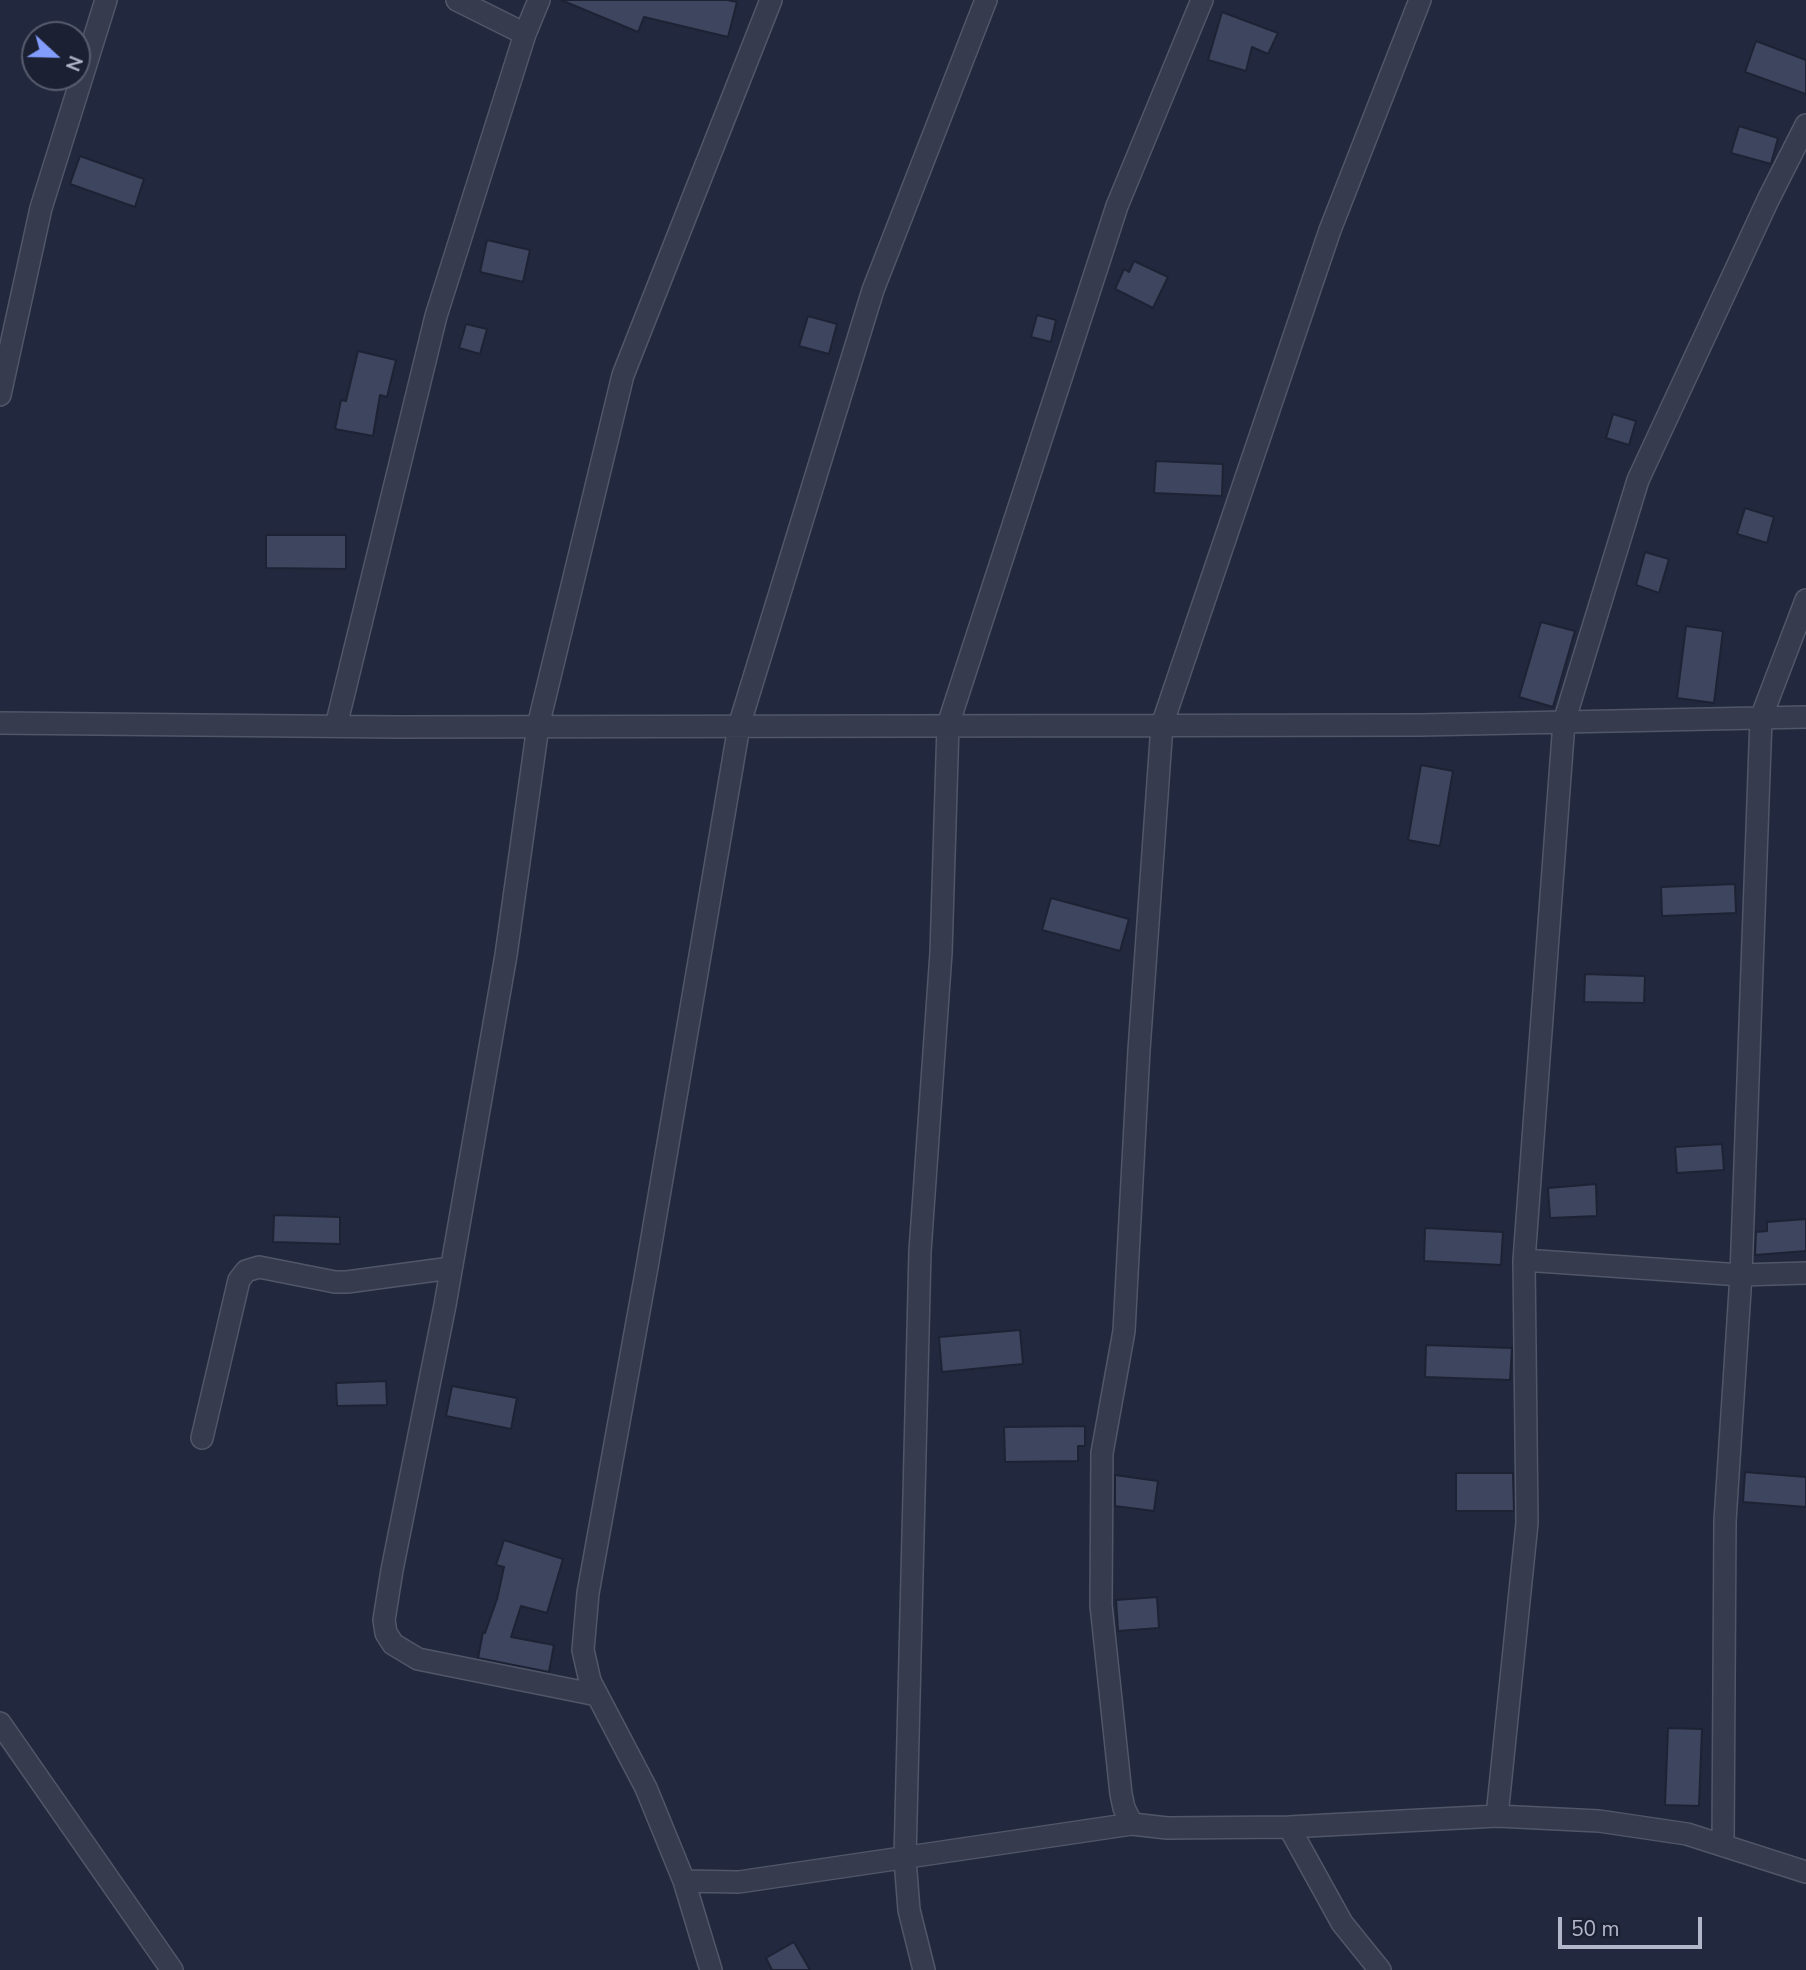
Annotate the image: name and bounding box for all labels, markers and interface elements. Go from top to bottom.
north arrow [21,21,91,91]
text: N [59,52,88,75]
scale bar [1561,1904,1704,1948]
text: 50 m [1571,1915,1620,1943]

